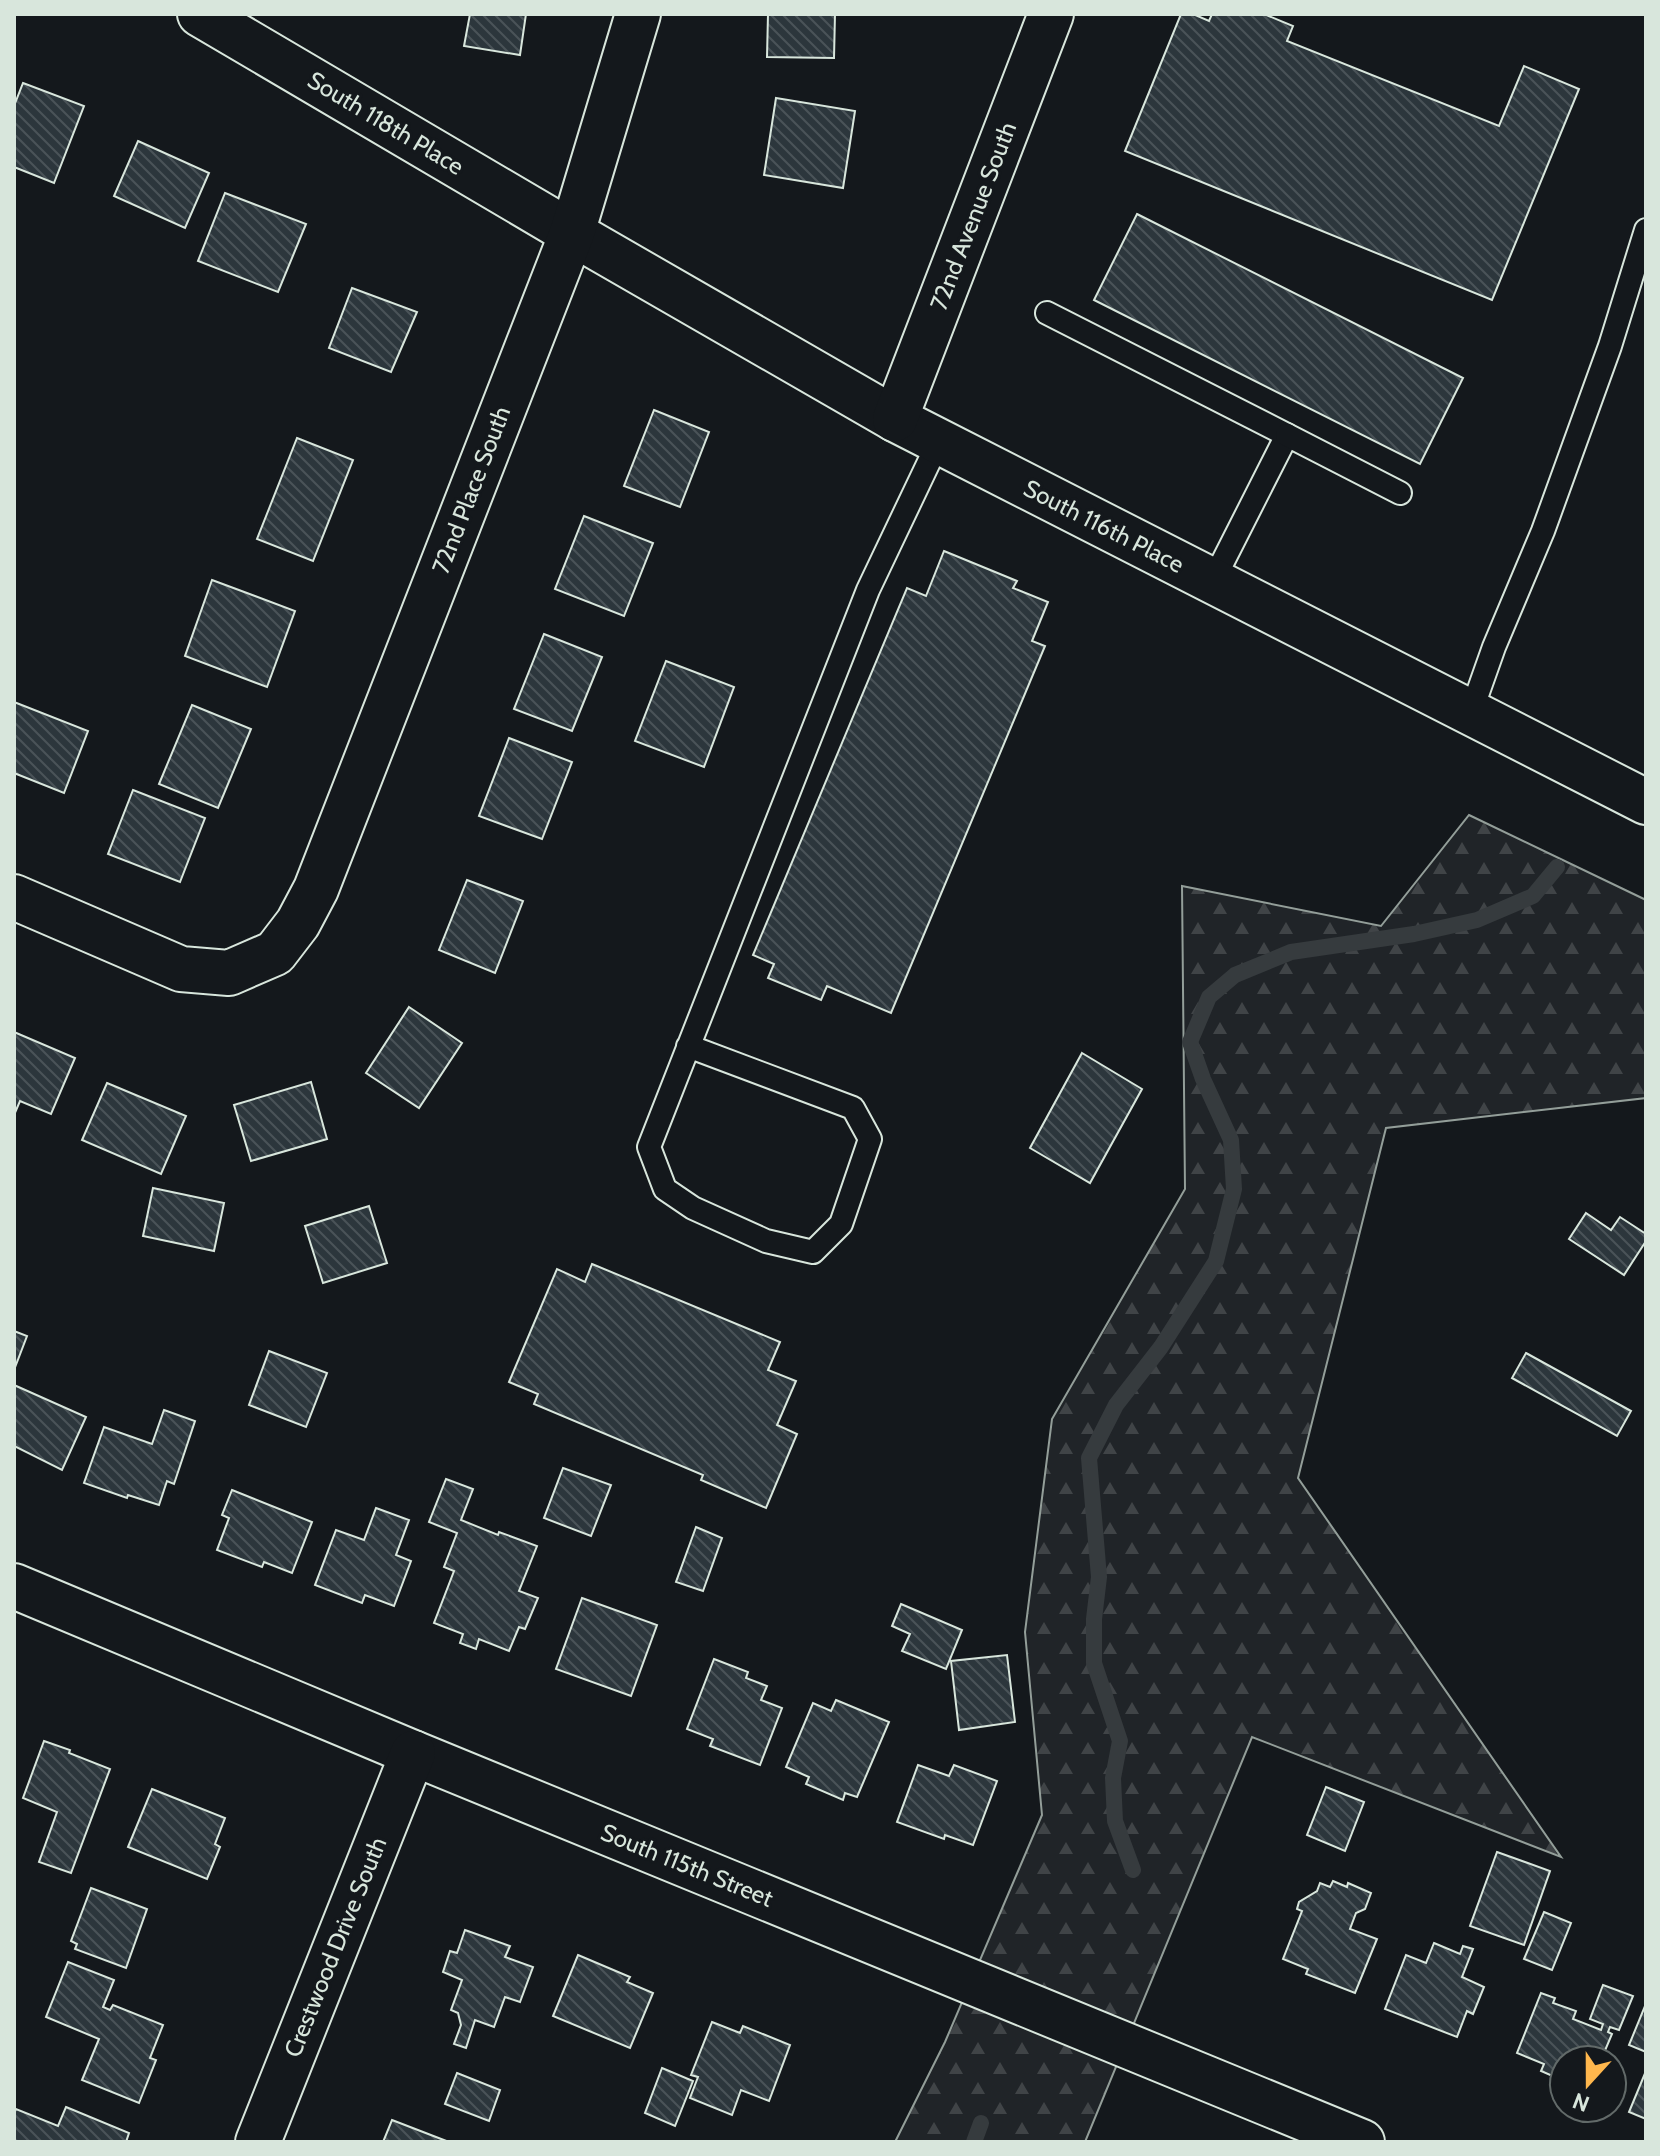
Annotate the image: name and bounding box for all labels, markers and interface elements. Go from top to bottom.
street label: South 118th Place [303,65,469,181]
street label: 72nd Avenue South [924,118,1022,314]
street label: 72nd Place South [426,402,516,578]
street label: South 116th Place [1019,473,1189,579]
street label: South 115th Street [597,1817,777,1913]
street label: Crestwood Drive South [278,1833,392,2061]
north arrow [1548,2044,1628,2124]
text: N [1569,2087,1593,2118]

